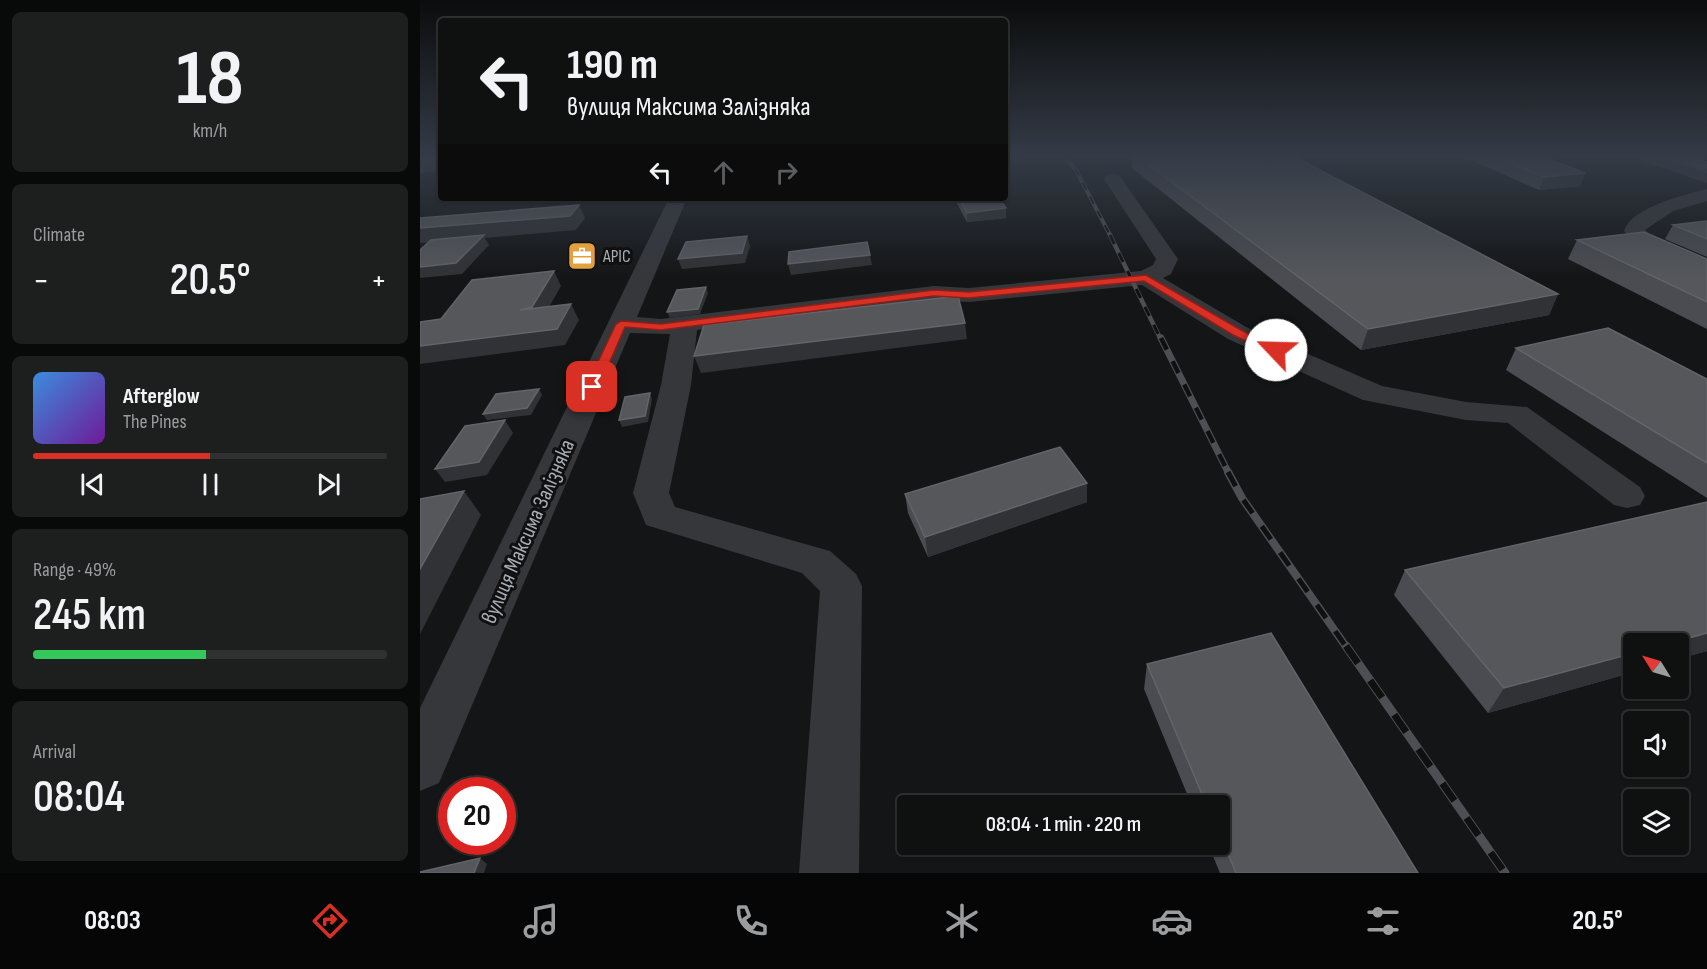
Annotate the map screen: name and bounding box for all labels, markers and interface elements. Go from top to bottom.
text: 18 [176,33,244,126]
text: 190 m [567,40,658,91]
icon: left [468,42,546,120]
text: вулиця Максима Залізняка [567,91,811,123]
text: km/h [193,119,227,143]
icon: left [644,156,677,189]
icon: ahead [707,156,740,189]
icon: right [770,156,803,189]
text: Climate [33,223,85,247]
office icon: АРІС [566,240,598,272]
place label: АРІС [602,246,631,267]
text: 20.5° [169,253,251,308]
text: − [33,261,49,301]
text: + [371,261,387,301]
position arrow [1244,318,1308,382]
pin [566,361,617,412]
icon: arrive [575,370,608,403]
text: Afterglow [123,383,200,410]
text: The Pines [123,410,187,434]
street label: вулиця Максима Залізняка [476,435,581,628]
icon: previous [76,468,109,501]
icon: pause [194,468,227,501]
icon: next [312,468,345,501]
text: Range · 49% [33,558,116,582]
text: 245 km [33,588,146,643]
north arrow [1623,633,1689,699]
map controls [1623,633,1689,855]
button: sound [1623,711,1689,777]
text: Arrival [33,740,76,764]
text: 08:04 [33,770,125,825]
speed limit sign: 20 [438,777,516,855]
button: layers [1623,789,1689,855]
text: 08:04 · 1 min · 220 m [986,811,1141,838]
icon: directions [309,900,351,942]
icon: music [520,900,562,942]
icon: phone [730,900,772,942]
icon: climate [941,900,983,942]
icon: car [1151,900,1193,942]
icon: filters [1362,900,1404,942]
text: 08:03 [84,905,141,937]
text: 20.5° [1572,905,1623,937]

